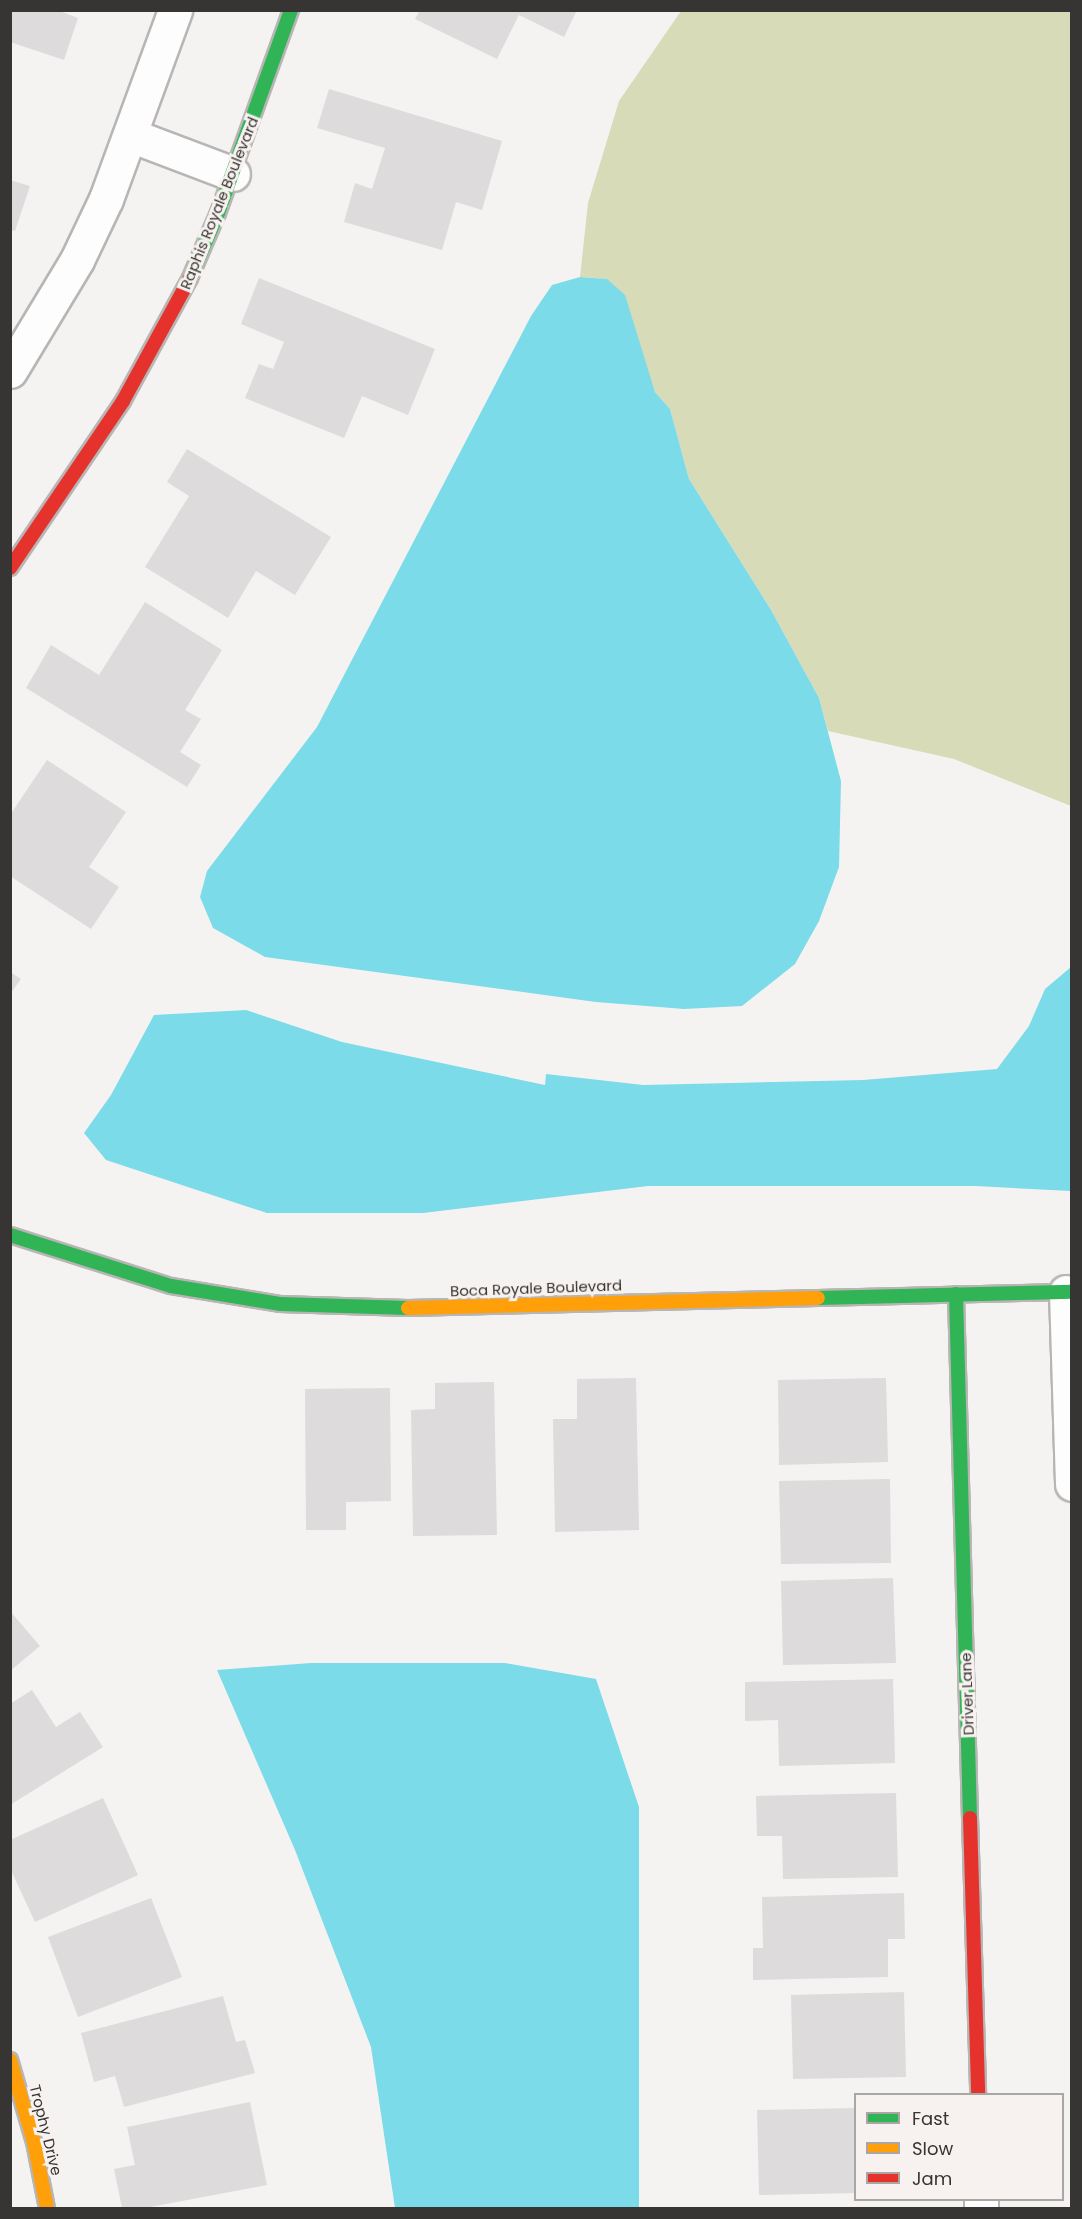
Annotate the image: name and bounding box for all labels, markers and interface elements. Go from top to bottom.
street label: Raphis Royale Boulevard [176,114,262,292]
street label: Boca Royale Boulevard [450,1276,622,1300]
street label: Driver Lane [957,1652,977,1736]
street label: Trophy Drive [26,2083,66,2177]
legend [854,2093,1064,2201]
text: Fast [912,2106,949,2131]
text: Slow [912,2136,953,2161]
text: Jam [912,2166,952,2191]

